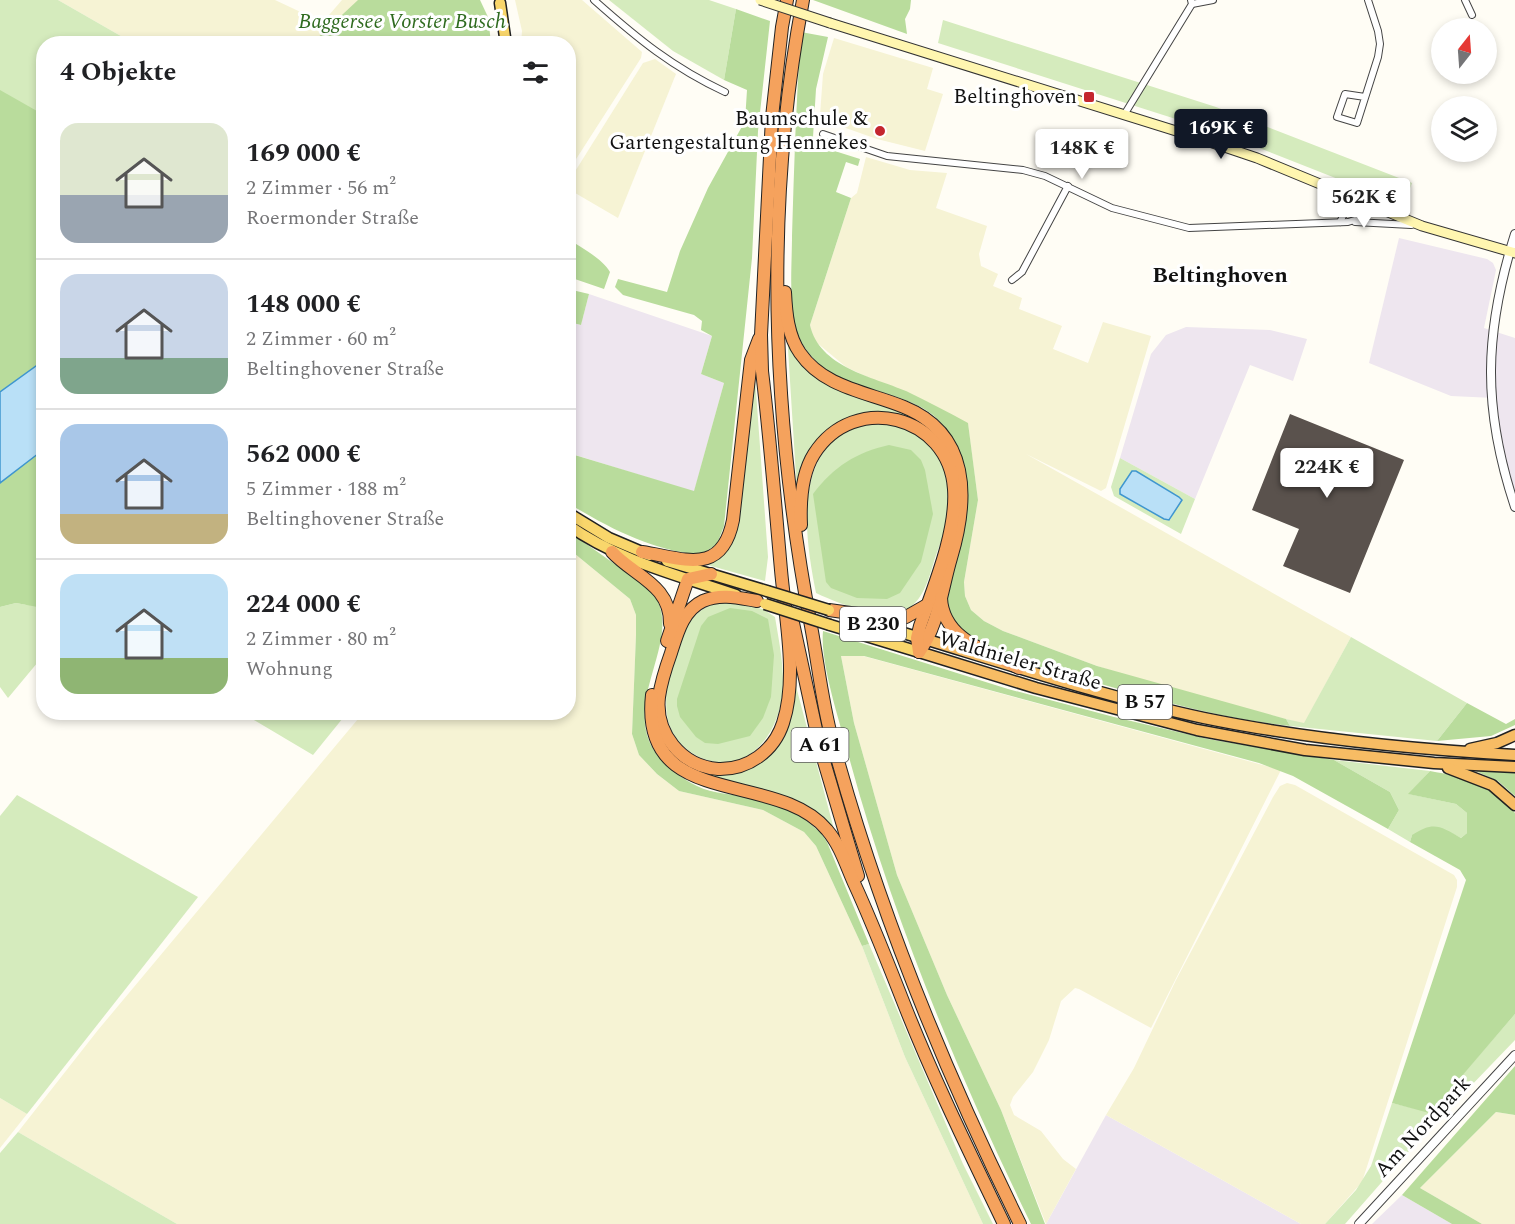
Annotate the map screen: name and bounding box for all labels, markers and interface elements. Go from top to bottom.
park label: Baggersee Vorster Busch [298,6,506,38]
north arrow [1431,18,1497,84]
map controls [1431,18,1497,162]
text: 4 Objekte [60,52,176,92]
icon: filters [519,56,552,89]
place label: Beltinghoven [953,81,1077,113]
marker: Beltinghoven [1082,90,1096,104]
button: layers [1431,96,1497,162]
place label: Baumschule & Gartengestaltung Hennekes [609,103,868,159]
pin: 169K € [1172,109,1270,160]
text: 169K € [1188,113,1254,143]
marker: Baumschule & Gartengestaltung Hennekes [873,124,887,138]
pin: 148K € [1033,129,1131,180]
text: 169 000 € [246,133,361,173]
text: 148K € [1049,133,1115,163]
icon: home [108,147,180,219]
text: 2 Zimmer · 56 m² [246,173,396,203]
pin: 562K € [1315,178,1413,229]
text: 562K € [1331,182,1397,212]
text: Roermonder Straße [246,203,419,233]
district label: Beltinghoven [1152,259,1288,292]
text: 148 000 € [246,284,361,324]
icon: home [108,298,180,370]
text: 2 Zimmer · 60 m² [246,324,396,354]
text: Beltinghovener Straße [246,354,444,384]
text: 562 000 € [246,434,361,474]
icon: home [108,448,180,520]
pin: 224K € [1278,448,1376,499]
text: 224K € [1294,452,1360,482]
text: 5 Zimmer · 188 m² [246,474,406,504]
text: Beltinghovener Straße [246,504,444,534]
text: 224 000 € [246,584,361,624]
icon: home [108,598,180,670]
road number: B 230 [840,607,906,641]
street label: Waldnieler Straße [935,623,1105,699]
text: 2 Zimmer · 80 m² [246,624,396,654]
text: Wohnung [246,654,333,684]
road number: B 57 [1118,685,1172,719]
road number: A 61 [792,728,848,762]
street label: Am Nordpark [1367,1068,1479,1185]

